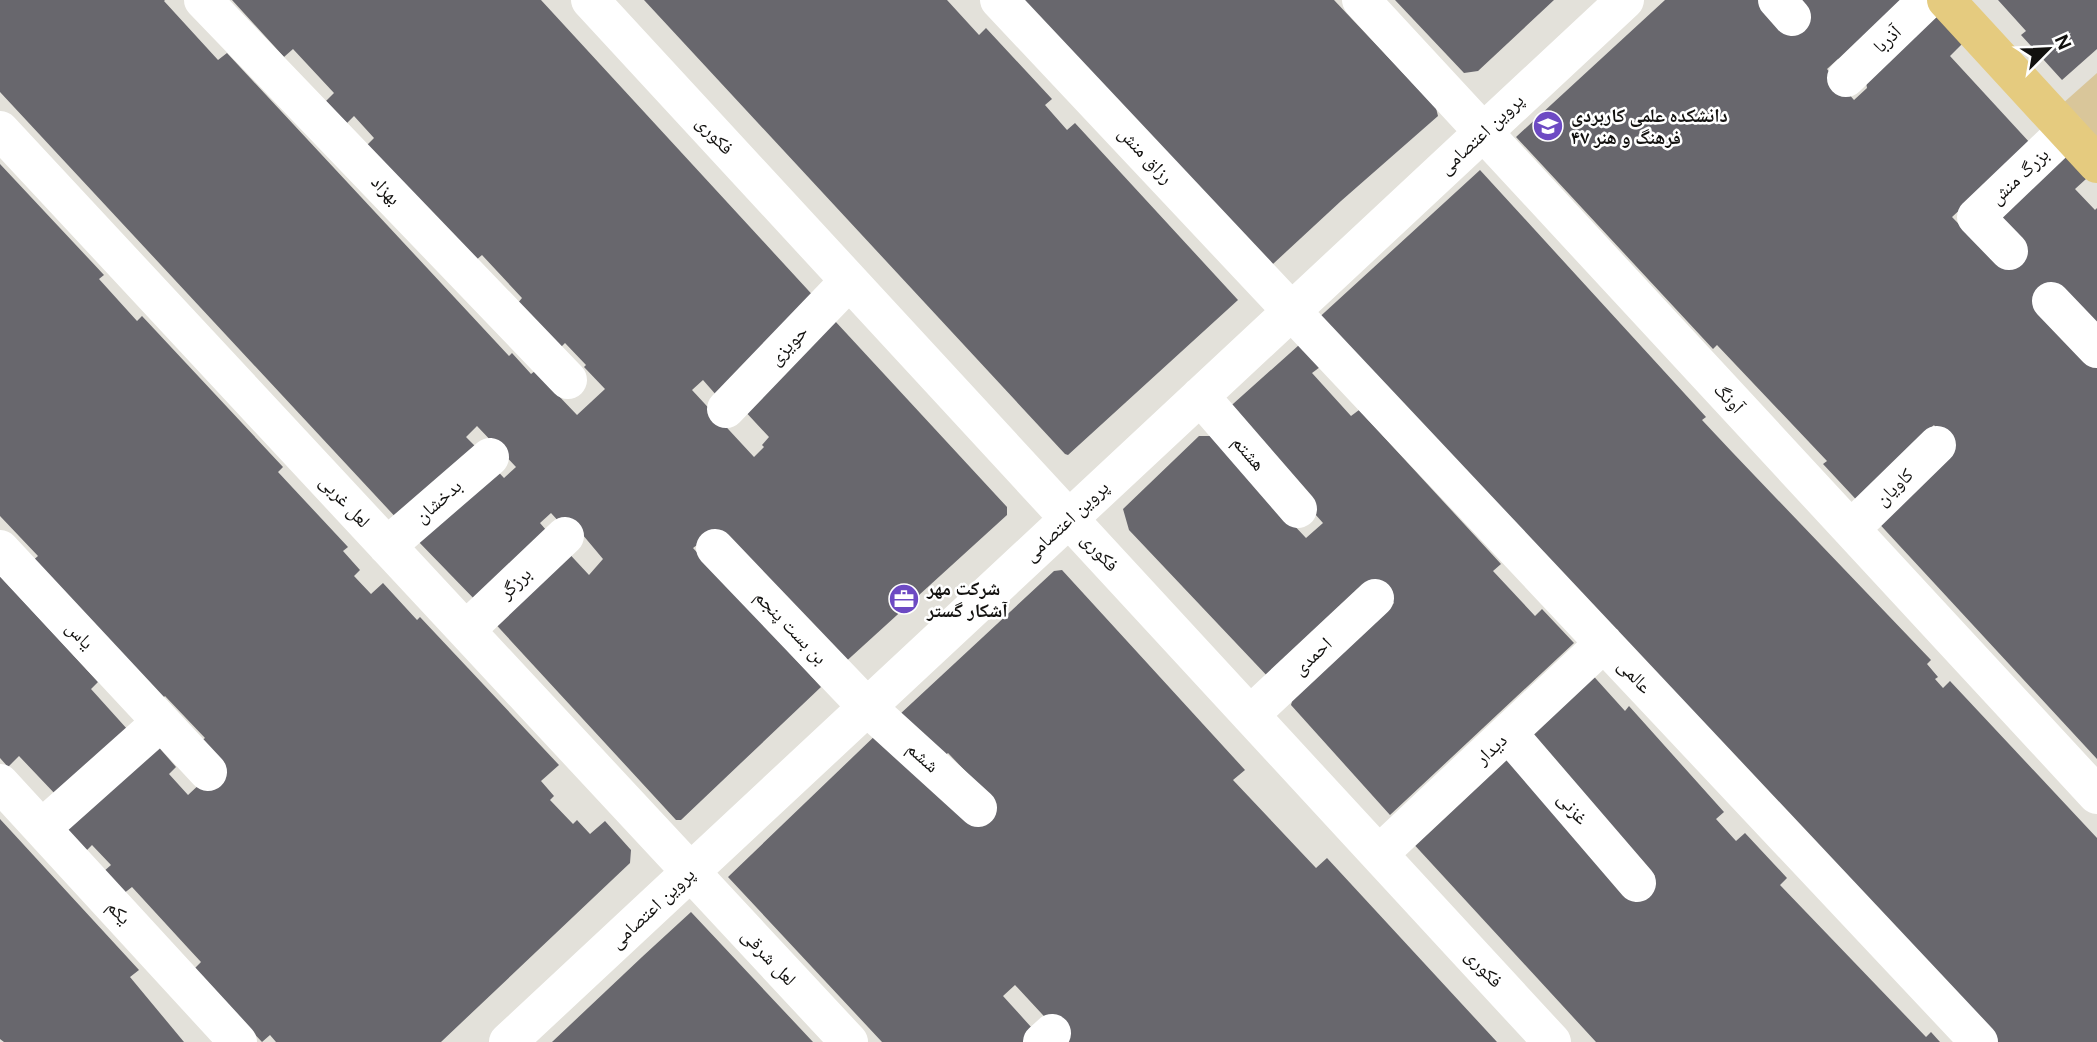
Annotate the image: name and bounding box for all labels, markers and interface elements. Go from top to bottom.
north arrow [2013,14,2083,84]
street label: آذربا [1868,19,1907,58]
text: N [2049,31,2077,54]
street label: پروین اعتصامی [1433,88,1529,180]
place label: دانشکده علمی کاربردی فرهنگ و هنر ۴۷ [1571,103,1728,150]
school or university icon: دانشکده علمی کاربردی فرهنگ و هنر ۴۷ [1531,109,1565,143]
street label: فکوری [691,110,739,160]
street label: رزاق منش [1113,121,1179,189]
street label: بزرگ منش [1984,142,2054,210]
street label: بهزاد [366,170,406,210]
street label: حویزی [763,319,813,371]
street label: آونگ [1708,377,1750,420]
street label: هشتم [1227,430,1271,476]
street label: کاویان [1869,463,1919,511]
street label: لعل غربی [314,469,376,533]
street label: بدخشان [409,474,467,528]
street label: پروین اعتصامی [1018,475,1114,567]
street label: فکوری [1076,527,1124,577]
street label: برزگر [493,562,537,605]
place label: شرکت مهر آشکار گستر [926,576,1008,623]
office icon: شرکت مهر آشکار گستر [887,582,921,616]
street label: بن بست پنجم [749,584,833,670]
street label: یاس [60,615,100,655]
street label: احمدی [1287,631,1337,681]
street label: عالمی [1612,653,1658,699]
street label: دیدار [1469,728,1513,771]
street label: ششم [902,736,944,778]
street label: غزنی [1552,786,1594,830]
street label: پروین اعتصامی [604,862,700,954]
street label: یکم [101,894,137,930]
street label: لعل شرقی [736,923,802,991]
street label: فکوری [1460,943,1508,993]

